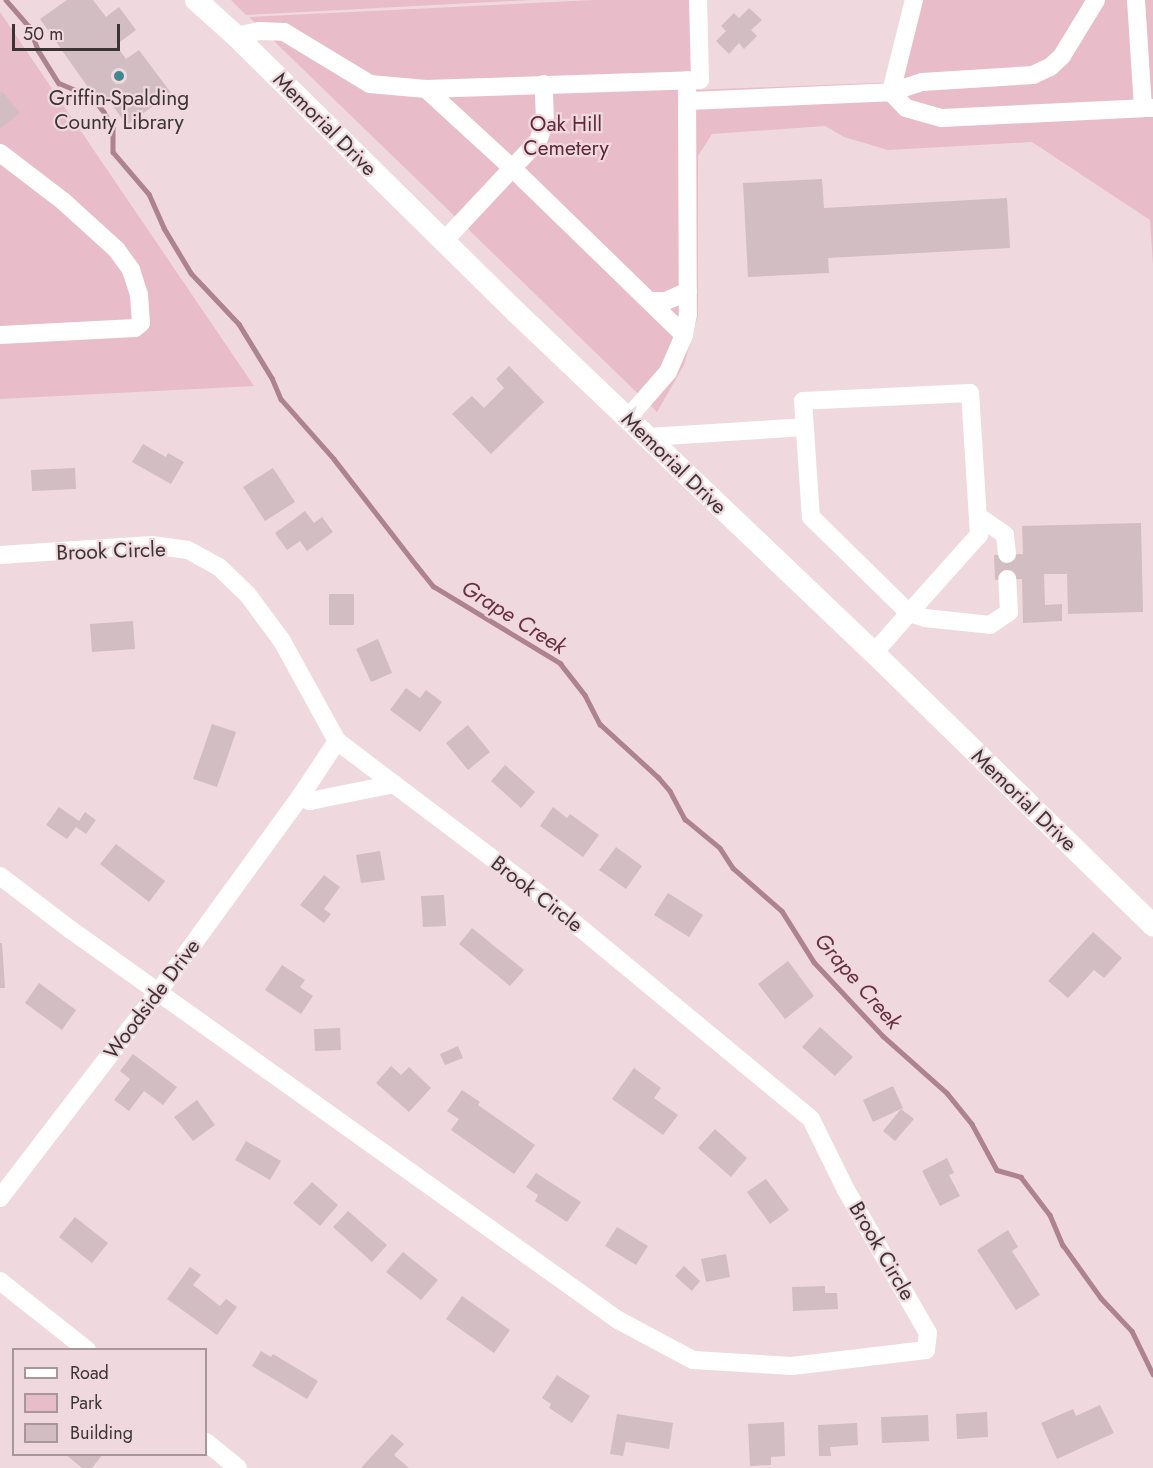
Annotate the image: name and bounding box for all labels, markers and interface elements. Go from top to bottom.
scale bar [15,12,123,50]
text: 50 m [23,21,63,47]
street label: Memorial Drive [268,67,382,181]
marker: Griffin-Spalding County Library [112,69,126,83]
place label: Griffin-Spalding County Library [49,85,189,135]
park label: Oak Hill Cemetery [523,111,609,161]
street label: Memorial Drive [616,407,732,519]
street label: Brook Circle [56,536,166,566]
water label: Grape Creek [457,574,571,660]
street label: Memorial Drive [966,744,1082,856]
street label: Brook Circle [486,850,588,938]
water label: Grape Creek [809,927,907,1035]
street label: Woodside Drive [99,934,205,1064]
street label: Brook Circle [844,1197,920,1305]
legend [12,1348,207,1456]
text: Road [70,1360,109,1386]
text: Park [70,1390,102,1416]
text: Building [70,1420,133,1446]

